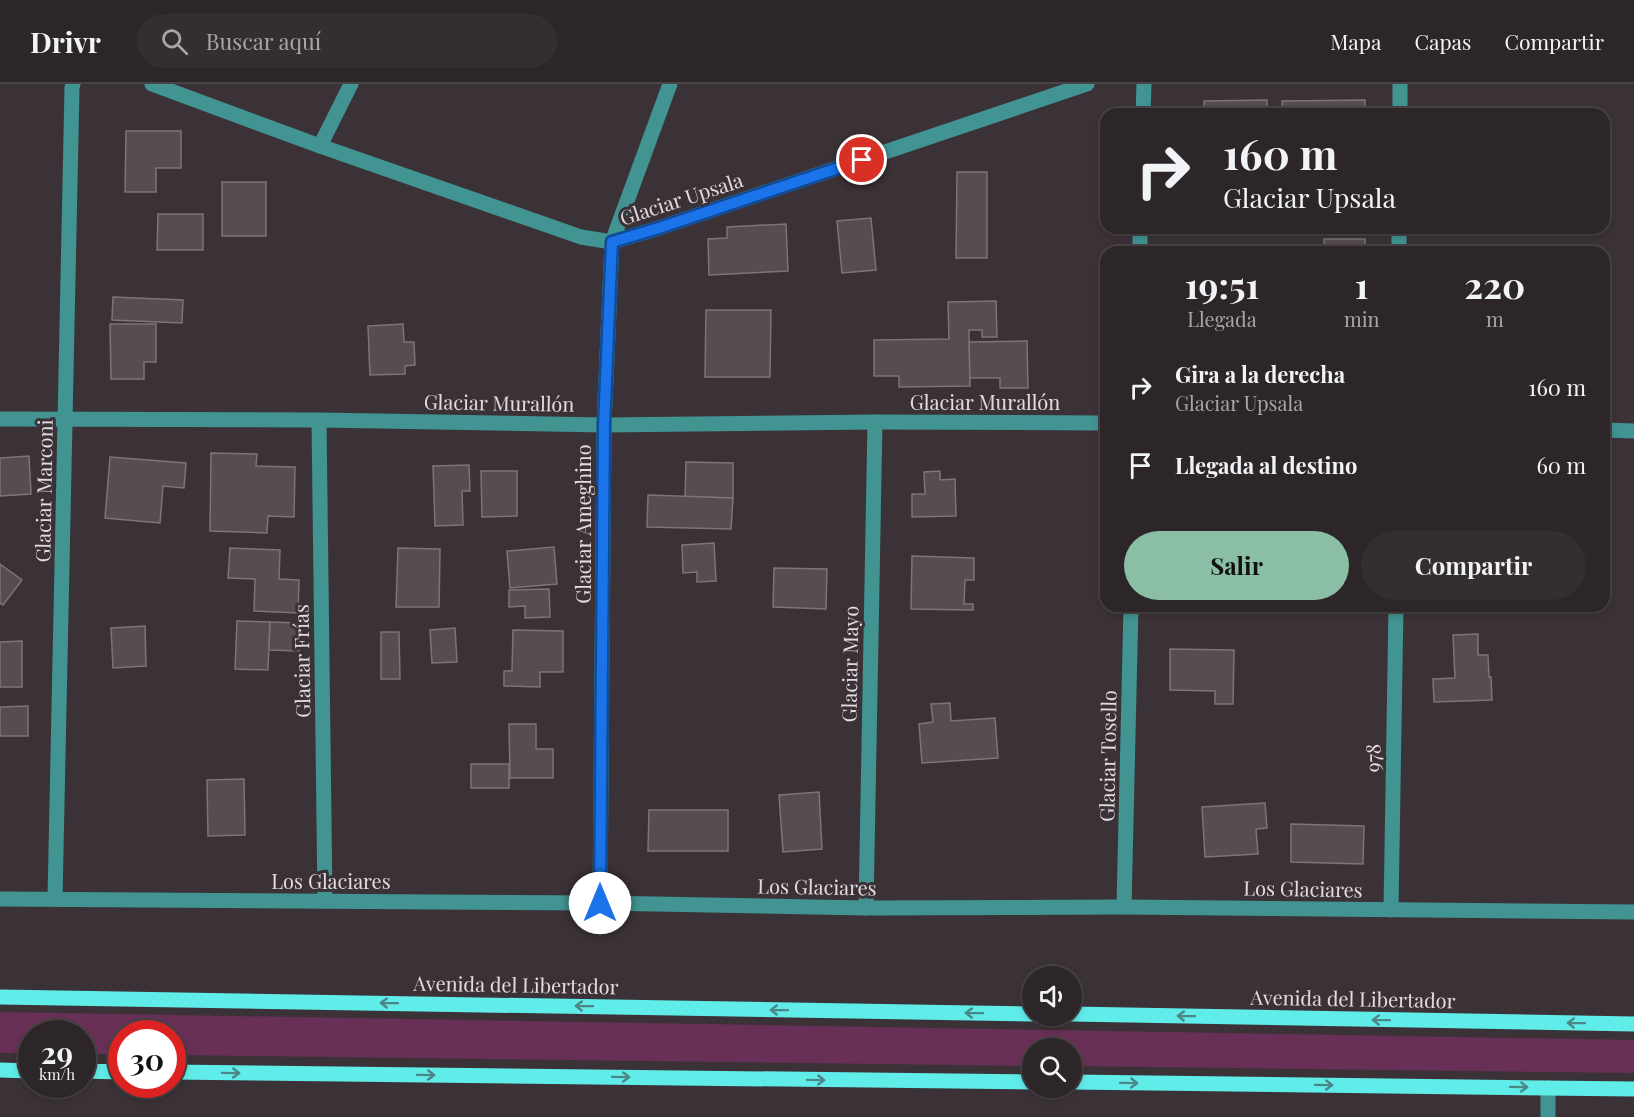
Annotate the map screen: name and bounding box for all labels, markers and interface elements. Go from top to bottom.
search box [137,14,557,68]
text: Drivr [30,23,101,60]
icon: search [158,25,191,58]
text: Buscar aquí [206,26,321,56]
text: Mapa [1330,27,1382,55]
text: Capas [1415,27,1471,55]
text: Compartir [1504,27,1604,55]
text: 160 m [1223,125,1338,181]
icon: right [1124,132,1202,210]
pin [836,134,887,185]
icon: arrive [845,143,878,176]
street label: Glaciar Upsala [616,165,746,231]
text: Glaciar Upsala [1223,179,1396,215]
text: 19:51 [1185,260,1259,308]
text: 1 [1355,260,1369,308]
text: 220 [1464,260,1525,308]
text: Llegada [1187,305,1257,332]
text: min [1344,305,1380,332]
text: m [1486,305,1504,332]
text: Gira a la derecha [1175,359,1345,389]
icon: right [1124,371,1157,404]
text: 160 m [1528,372,1586,402]
street label: Glaciar Murallón [424,387,575,417]
street label: Glaciar Murallón [910,388,1060,415]
text: Glaciar Upsala [1175,389,1303,416]
street label: Glaciar Marconi [28,419,58,563]
street label: Glaciar Ameghino [569,444,596,604]
icon: arrive [1124,449,1157,482]
text: Llegada al destino [1175,450,1357,480]
text: 60 m [1536,450,1586,480]
button: Salir [1124,531,1349,600]
button: Compartir [1361,531,1586,600]
street label: Glaciar Frías [287,604,315,718]
street label: Glaciar Mayo [834,605,864,723]
street label: Glaciar Tosello [1092,690,1122,822]
street label: 978 [1358,743,1386,773]
street label: Los Glaciares [271,867,391,894]
position arrow [568,871,632,935]
street label: Los Glaciares [757,871,877,901]
street label: Los Glaciares [1243,873,1363,903]
map controls [1022,966,1082,1098]
button: sound [1022,966,1082,1026]
street label: Avenida del Libertador [412,969,619,999]
street label: Avenida del Libertador [1249,983,1456,1013]
one-way arrow [379,997,399,1009]
one-way arrow [574,1001,594,1012]
one-way arrow [769,1004,789,1015]
one-way arrow [964,1007,984,1019]
one-way arrow [1176,1011,1196,1022]
one-way arrow [1371,1014,1391,1025]
one-way arrow [1566,1017,1586,1029]
speed limit sign: 30 [108,1020,186,1098]
text: 29 [41,1032,73,1072]
button: search [1022,1038,1082,1098]
text: km/h [39,1064,75,1084]
one-way arrow [220,1067,240,1079]
one-way arrow [415,1069,435,1081]
one-way arrow [610,1071,630,1083]
one-way arrow [805,1074,825,1085]
one-way arrow [1119,1077,1139,1089]
one-way arrow [1314,1079,1334,1091]
one-way arrow [1509,1082,1529,1093]

